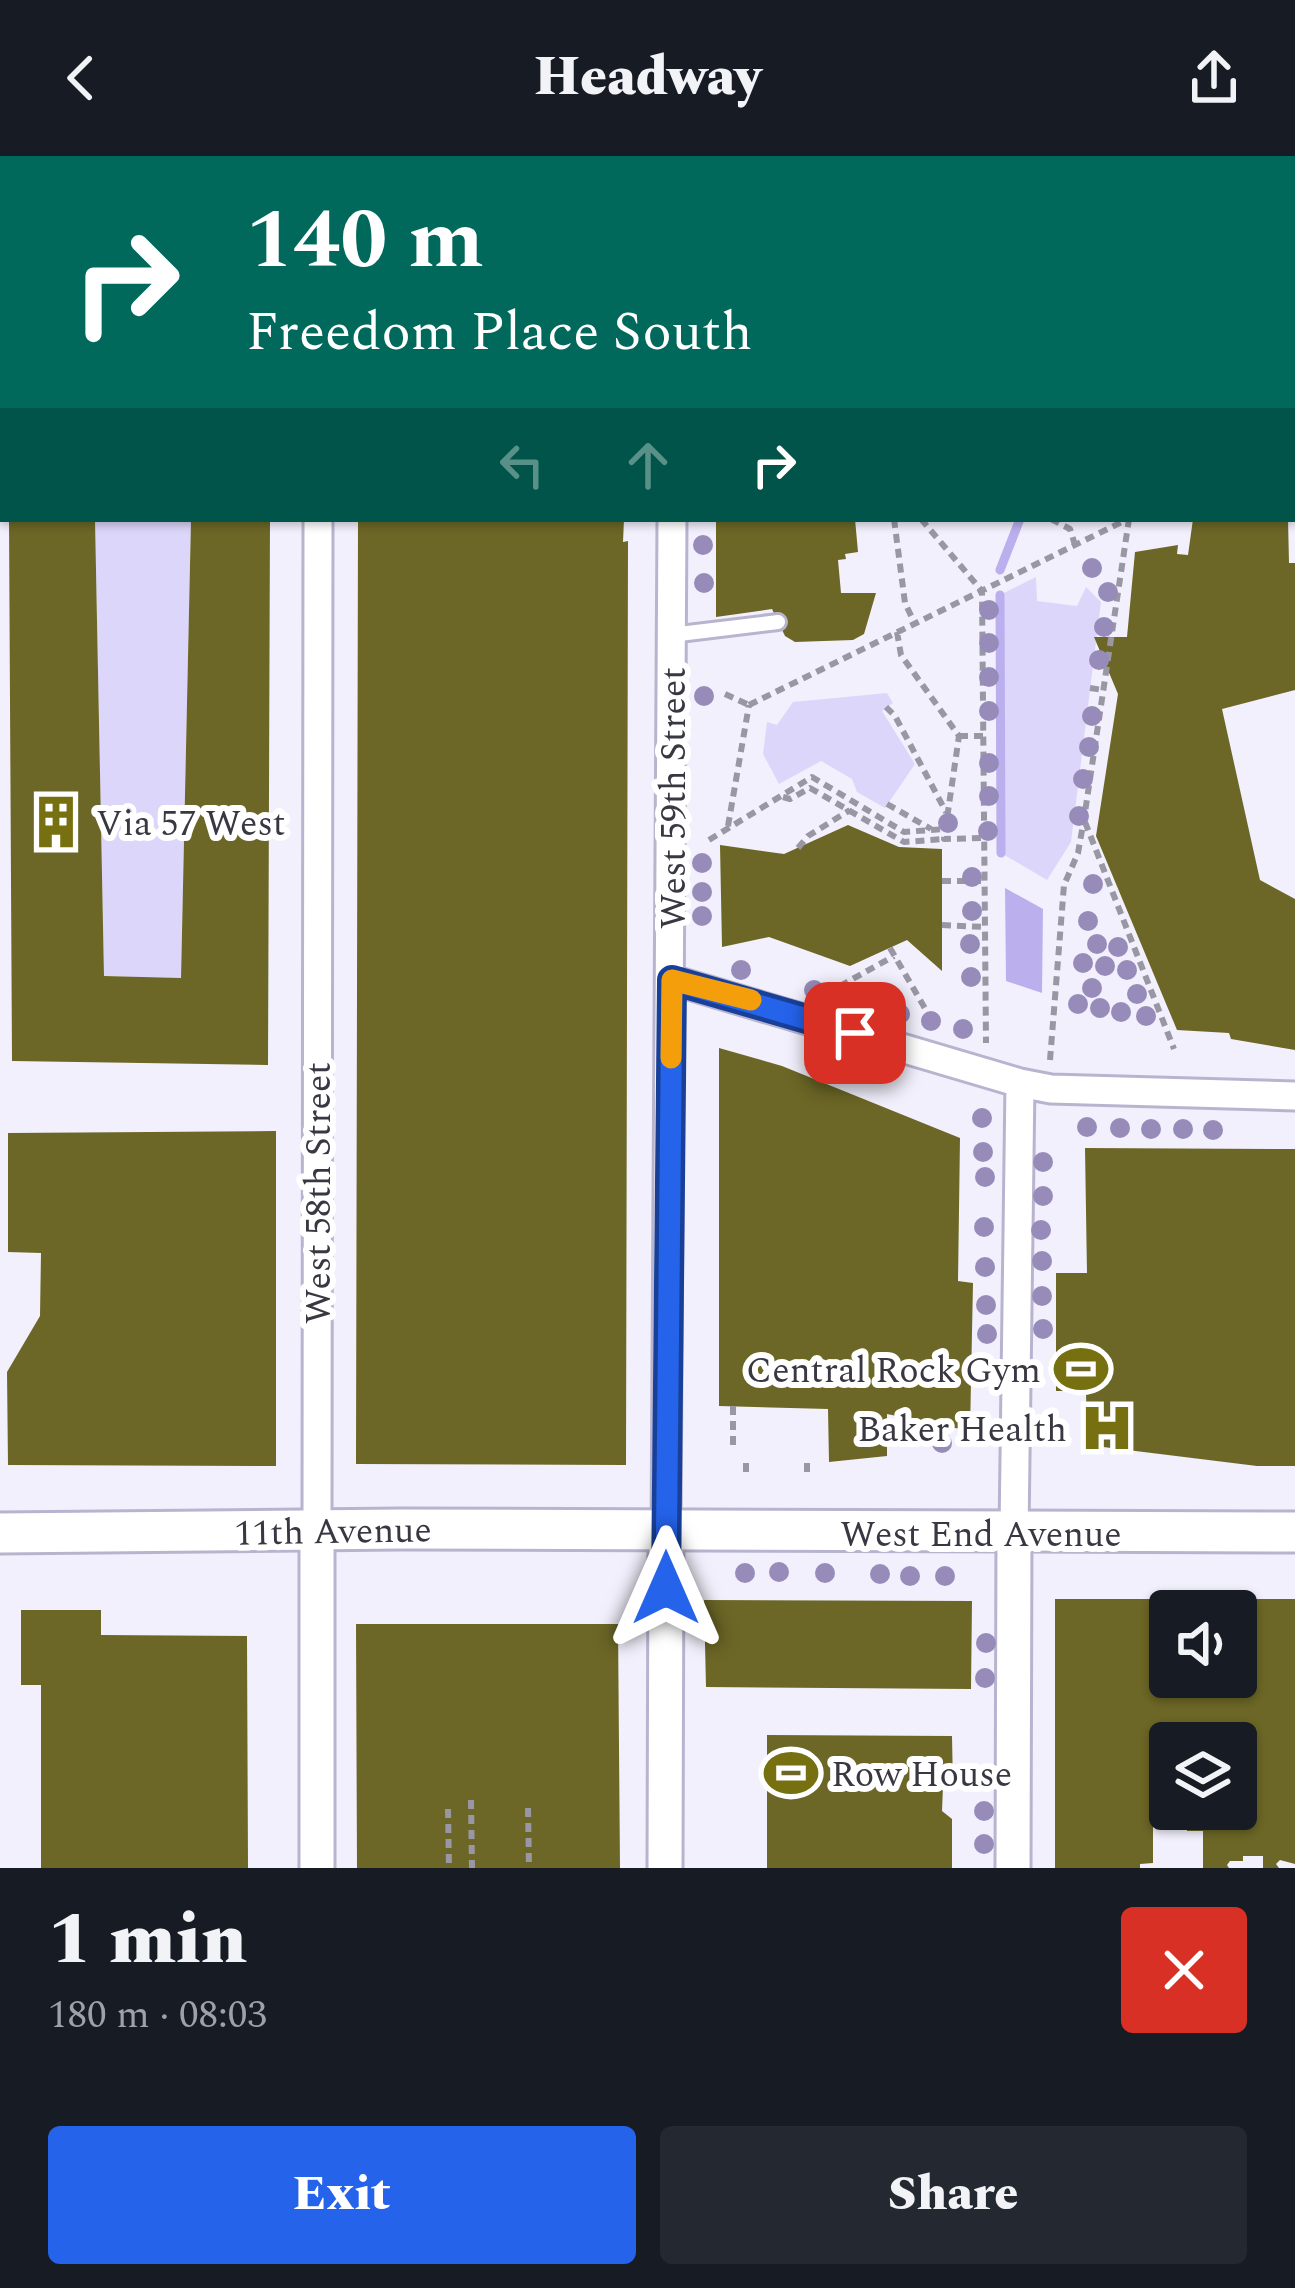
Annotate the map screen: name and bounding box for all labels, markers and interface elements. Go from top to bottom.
text: Headway [534,37,761,119]
icon: back [48,45,114,111]
icon: share [1181,45,1247,111]
text: 140 m [246,177,484,305]
icon: right [48,204,204,360]
text: Freedom Place South [246,292,753,374]
icon: left [489,432,555,498]
icon: ahead [615,432,681,498]
icon: right [741,432,807,498]
street label: West 59th Street [647,667,702,929]
building icon: Via 57 West [27,793,85,851]
place label: Via 57 West [96,797,285,852]
pin [804,982,906,1084]
icon: arrive [822,1000,888,1066]
street label: West 58th Street [292,1062,347,1324]
sports icon: Central Rock Gym [1052,1340,1110,1398]
place label: Central Rock Gym [746,1344,1041,1399]
hospital icon: Baker Health [1078,1399,1136,1457]
place label: Baker Health [857,1403,1067,1458]
street label: 11th Avenue [234,1503,432,1562]
street label: West End Avenue [840,1508,1122,1563]
position arrow [603,1525,729,1651]
map controls [1149,1590,1257,1830]
button: sound [1149,1590,1257,1698]
button: layers [1149,1722,1257,1830]
sports icon: Row House [762,1744,820,1802]
place label: Row House [831,1748,1012,1803]
text: 1 min [48,1886,247,1995]
button: close [1121,1907,1247,2033]
text: 180 m · 08:03 [48,1986,267,2045]
button: Exit [48,2126,636,2264]
button: Share [660,2126,1247,2264]

